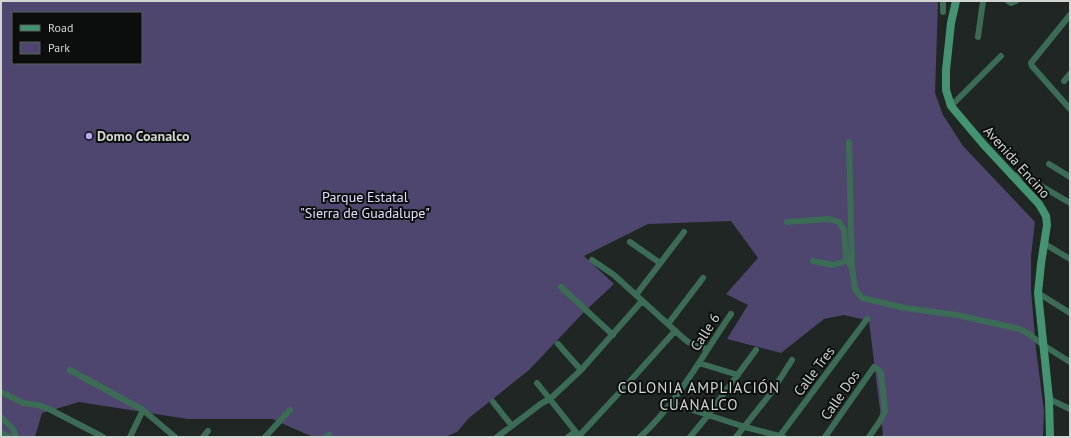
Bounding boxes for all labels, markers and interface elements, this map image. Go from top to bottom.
legend [12,12,142,64]
text: Road [48,20,73,35]
text: Park [48,40,70,55]
street label: Avenida Encino [980,122,1054,202]
place label: Domo Coanalco [97,127,190,145]
marker: Domo Coanalco [84,131,94,141]
park label: Parque Estatal "Sierra de Guadalupe" [300,188,430,222]
street label: Calle 6 [686,310,724,354]
street label: Calle Tres [790,343,839,399]
street label: Calle Dos [816,367,864,423]
district label: COLONIA AMPLIACIÓN CUANALCO [618,378,780,414]

